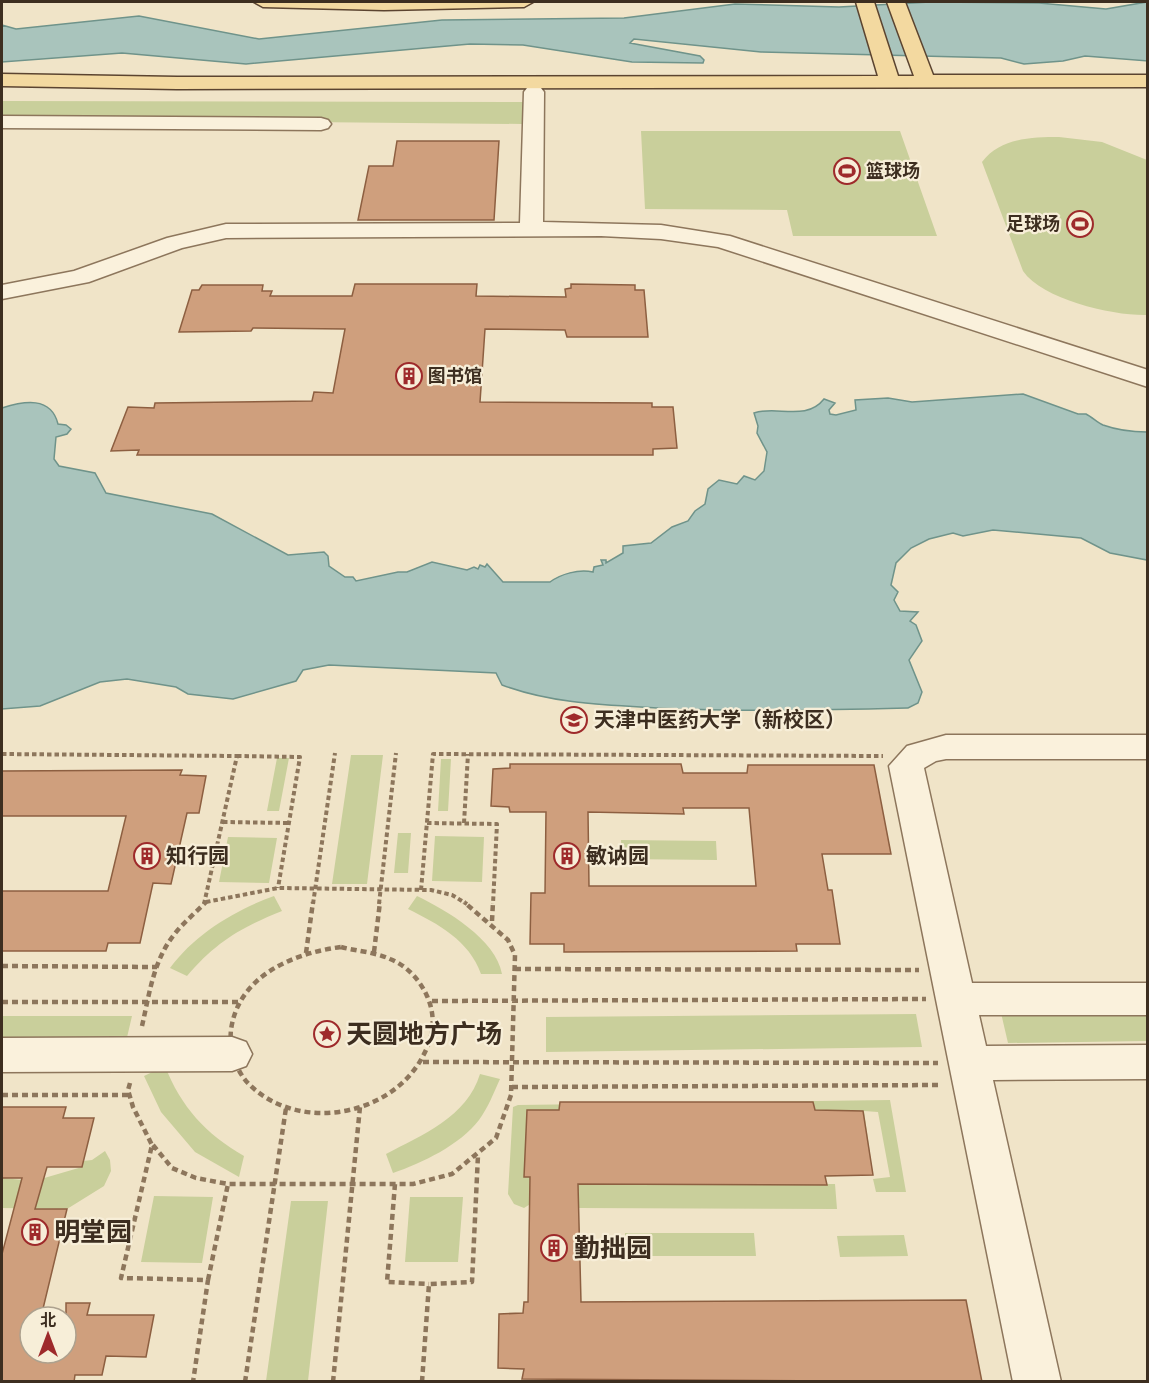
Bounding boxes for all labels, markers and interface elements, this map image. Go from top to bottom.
sports icon: 篮球场 [832,156,862,186]
place label: 篮球场 [866,161,920,181]
sports icon: 足球场 [1065,209,1095,239]
place label: 足球场 [1006,214,1060,234]
building icon: 图书馆 [394,361,424,391]
place label: 图书馆 [428,366,482,386]
school or university icon: 天津中医药大学（新校区） [559,705,589,735]
place label: 天津中医药大学（新校区） [594,708,846,732]
building icon: 知行园 [132,841,162,871]
building icon: 敏讷园 [552,841,582,871]
place label: 知行园 [166,844,229,868]
place label: 敏讷园 [586,844,649,868]
place icon: 天圆地方广场 [312,1019,342,1049]
place label: 天圆地方广场 [346,1020,502,1049]
building icon: 明堂园 [20,1217,50,1247]
place label: 明堂园 [54,1218,132,1247]
building icon: 勤拙园 [539,1233,569,1263]
place label: 勤拙园 [574,1234,652,1263]
north arrow [18,1305,78,1365]
text: 北 [40,1312,56,1329]

